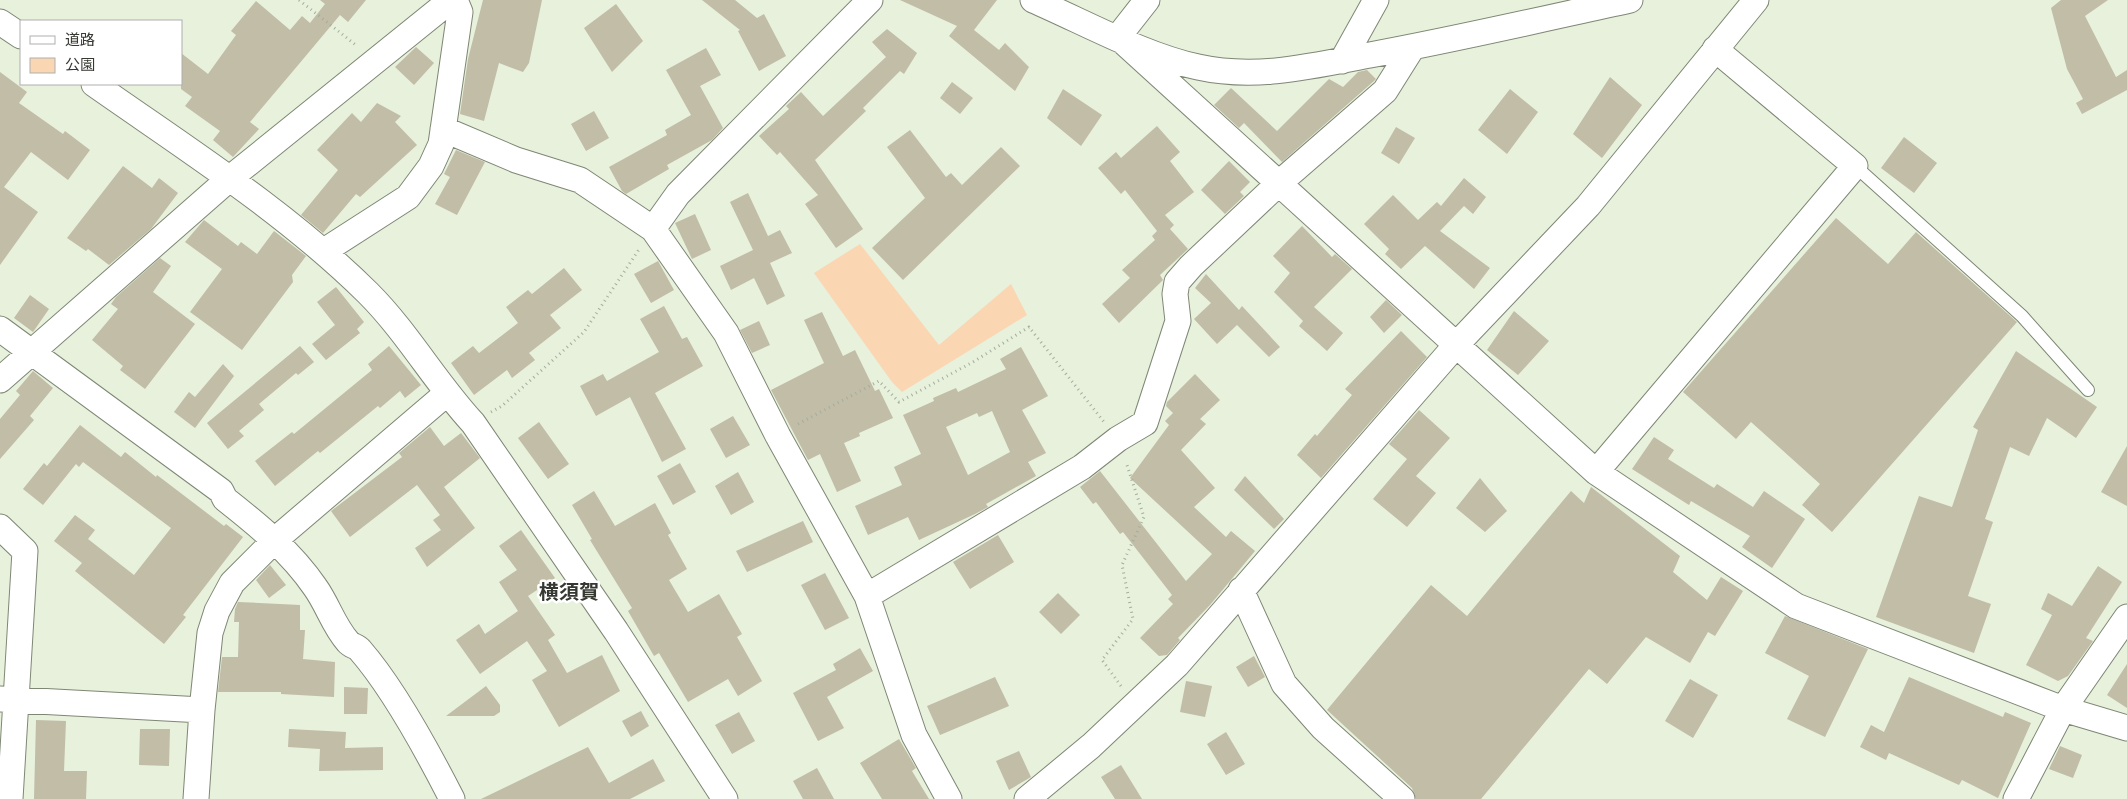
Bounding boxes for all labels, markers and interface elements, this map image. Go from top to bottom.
legend [20,20,182,85]
text: 道路 [65,29,95,52]
text: 公園 [65,54,95,77]
district label: 横須賀 [539,578,599,608]

